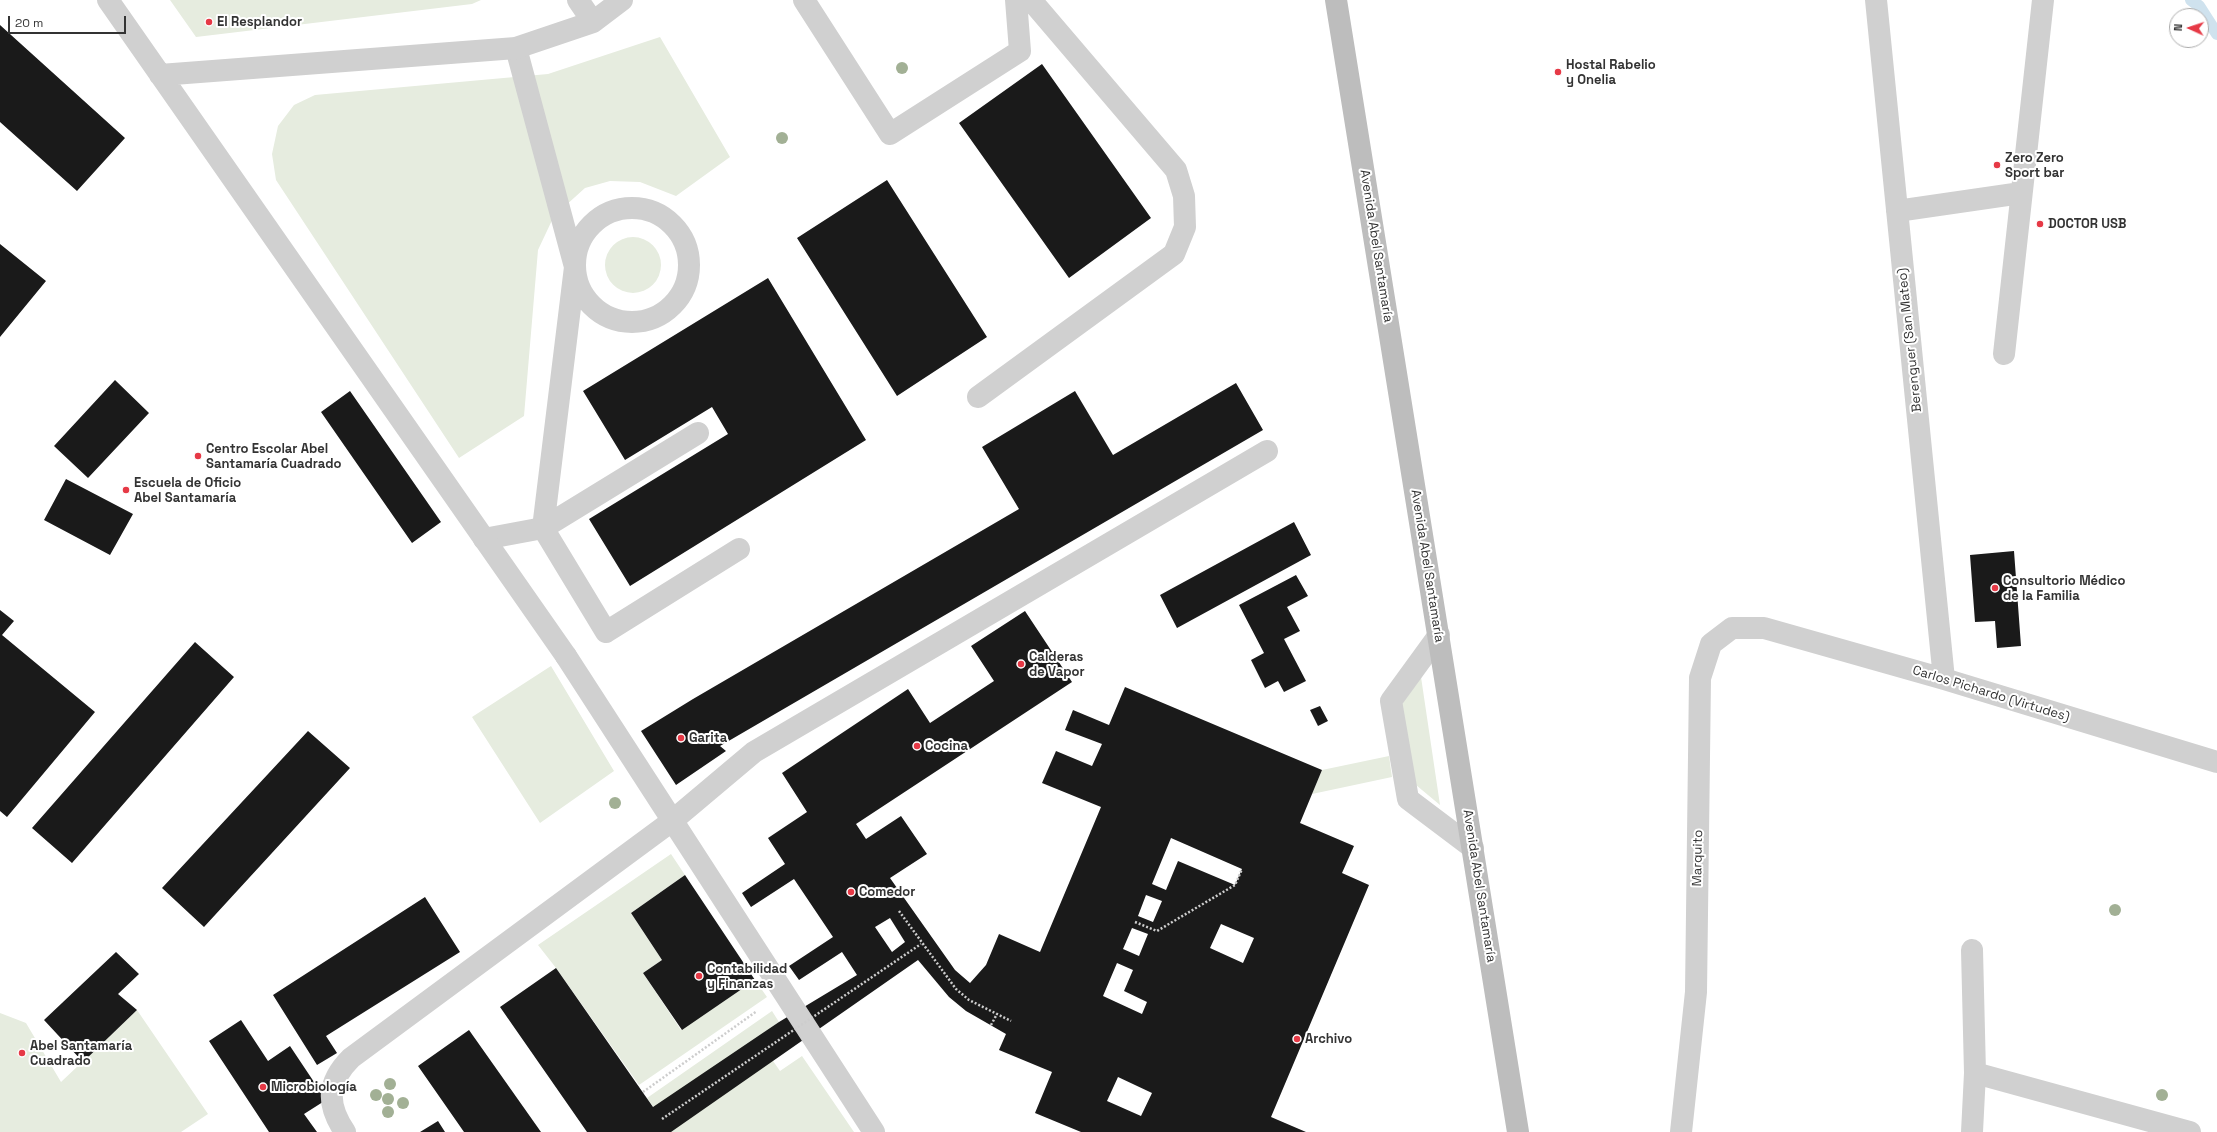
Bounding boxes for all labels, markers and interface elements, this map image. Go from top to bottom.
scale bar [10,8,128,34]
north arrow [2169,8,2209,48]
place label: El Resplandor [217,14,302,30]
text: 20 m [15,15,43,31]
marker: El Resplandor [204,17,214,27]
text: N [2171,23,2185,31]
place label: Hostal Rabelio y Onelia [1566,57,1656,88]
marker: Hostal Rabelio y Onelia [1553,67,1563,77]
place label: Zero Zero Sport bar [2005,150,2064,181]
marker: Zero Zero Sport bar [1992,160,2002,170]
street label: Avenida Abel Santamaría [1356,169,1396,323]
place label: DOCTOR USB [2048,216,2126,232]
marker: DOCTOR USB [2035,219,2045,229]
street label: Berenguer (San Mateo) [1895,267,1925,413]
place label: Centro Escolar Abel Santamaría Cuadrado [206,441,341,472]
marker: Centro Escolar Abel Santamaría Cuadrado [193,451,203,461]
place label: Escuela de Oficio Abel Santamaría [134,475,241,506]
marker: Escuela de Oficio Abel Santamaría [121,485,131,495]
street label: Avenida Abel Santamaría [1407,489,1447,643]
place label: Consultorio Médico de la Familia [2003,573,2125,604]
marker: Consultorio Médico de la Familia [1990,583,2000,593]
place label: Calderas de Vapor [1029,649,1085,680]
marker: Calderas de Vapor [1016,659,1026,669]
street label: Carlos Pichardo (Virtudes) [1911,663,2071,725]
place label: Garita [689,730,727,746]
marker: Garita [676,733,686,743]
place label: Cocina [925,738,968,754]
marker: Cocina [912,741,922,751]
street label: Avenida Abel Santamaría [1459,809,1499,963]
street label: Marquito [1690,830,1706,886]
place label: Comedor [859,884,915,900]
marker: Comedor [846,887,856,897]
place label: Contabilidad y Finanzas [707,961,787,992]
marker: Contabilidad y Finanzas [694,971,704,981]
place label: Archivo [1305,1031,1352,1047]
marker: Archivo [1292,1034,1302,1044]
place label: Abel Santamaría Cuadrado [30,1038,132,1069]
marker: Abel Santamaría Cuadrado [17,1048,27,1058]
place label: Microbiología [271,1079,357,1095]
marker: Microbiología [258,1082,268,1092]

